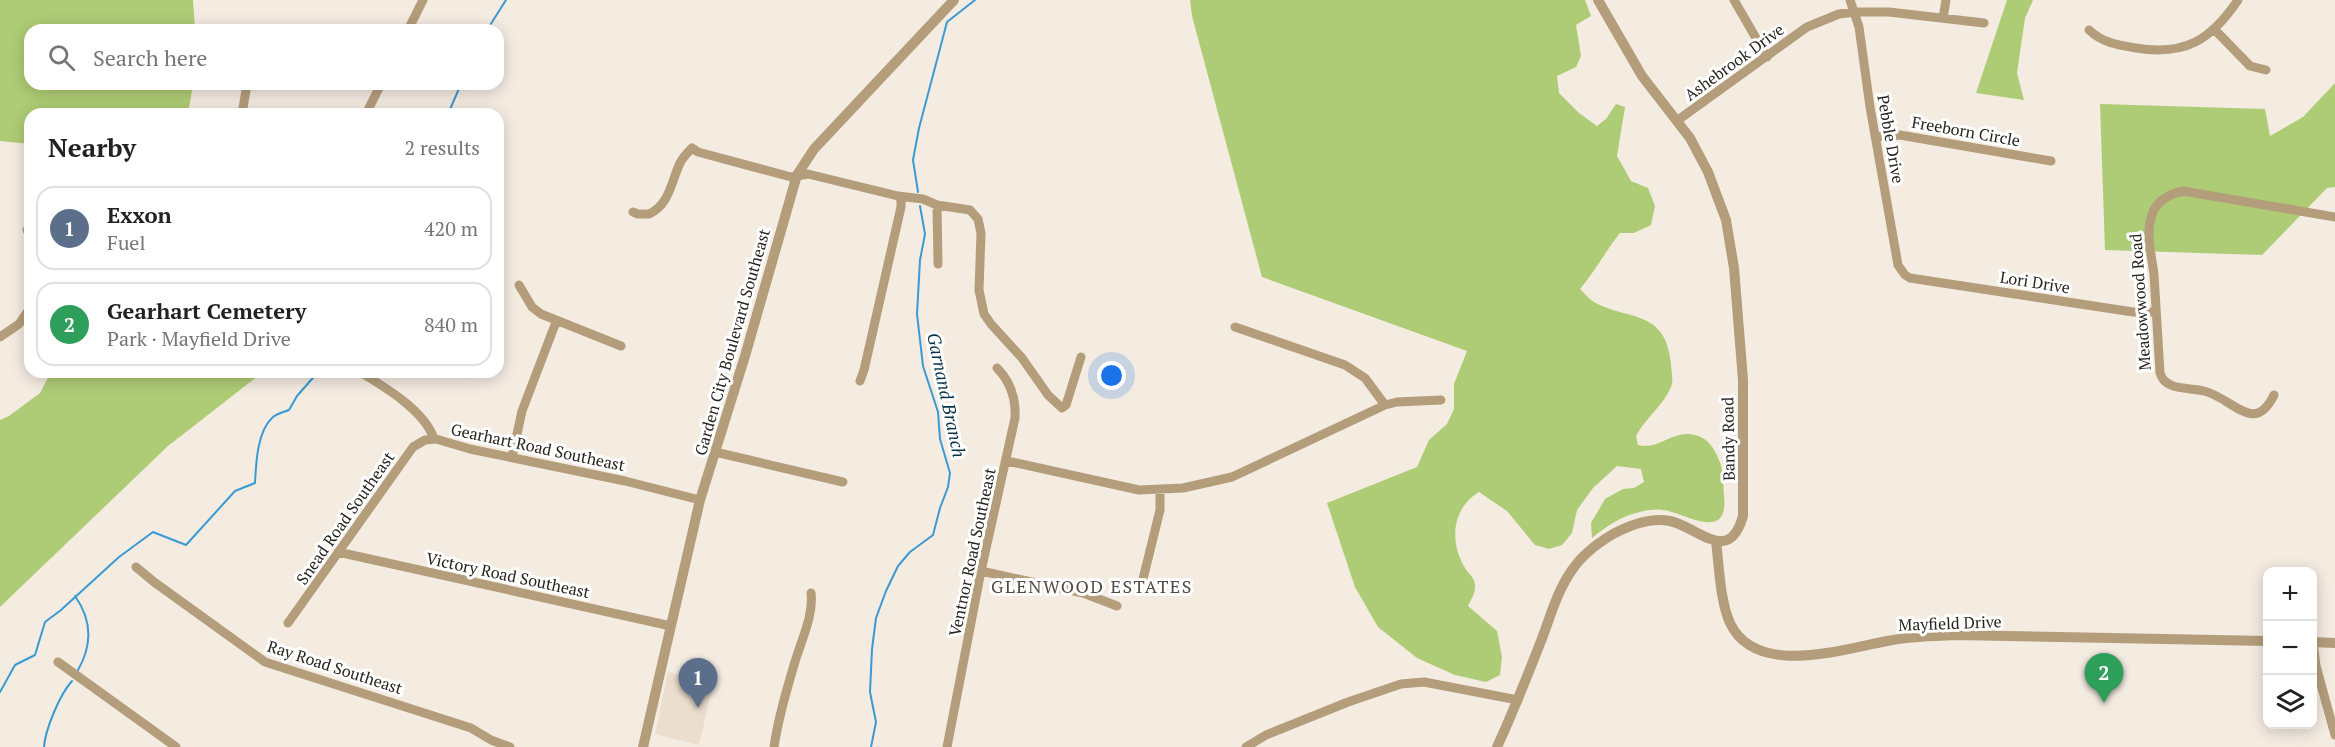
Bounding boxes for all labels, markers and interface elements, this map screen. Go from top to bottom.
street label: Ashebrook Drive [1680,18,1788,106]
search box [24,24,504,90]
icon: search [45,41,78,74]
text: Search here [93,43,207,72]
street label: Pebble Drive [1872,93,1910,185]
street label: Freeborn Circle [1910,111,2022,151]
text: Nearby [48,130,136,164]
text: 2 results [405,134,480,161]
text: Exxon [107,200,172,229]
text: 1 [64,215,75,242]
text: 420 m [424,215,478,242]
street label: Garden City Boulevard Southeast [689,226,775,458]
text: Fuel [107,229,145,256]
street label: Meadowwood Road [2124,233,2156,371]
street label: Lori Drive [1998,266,2072,298]
text: Gearhart Cemetery [107,296,306,325]
text: 2 [64,311,75,338]
text: 840 m [424,311,478,338]
text: Park · Mayfield Drive [107,325,291,352]
water label: Garnand Branch [922,330,972,460]
your location [1097,361,1126,390]
street label: Bandy Road [1716,397,1740,481]
street label: Gearhart Road Southeast [449,418,627,476]
street label: Snead Road Southeast [291,447,399,589]
street label: Ventnor Road Southeast [943,466,1001,638]
street label: Victory Road Southeast [424,547,592,603]
map controls [2263,567,2317,729]
button: + [2263,567,2317,621]
district label: GLENWOOD ESTATES [991,574,1193,598]
street label: Mayfield Drive [1898,610,2002,636]
button: − [2263,621,2317,675]
street label: Ray Road Southeast [265,635,405,699]
pin: 2 [2084,654,2124,703]
pin: 1 [678,658,718,708]
button: layers [2263,675,2317,729]

